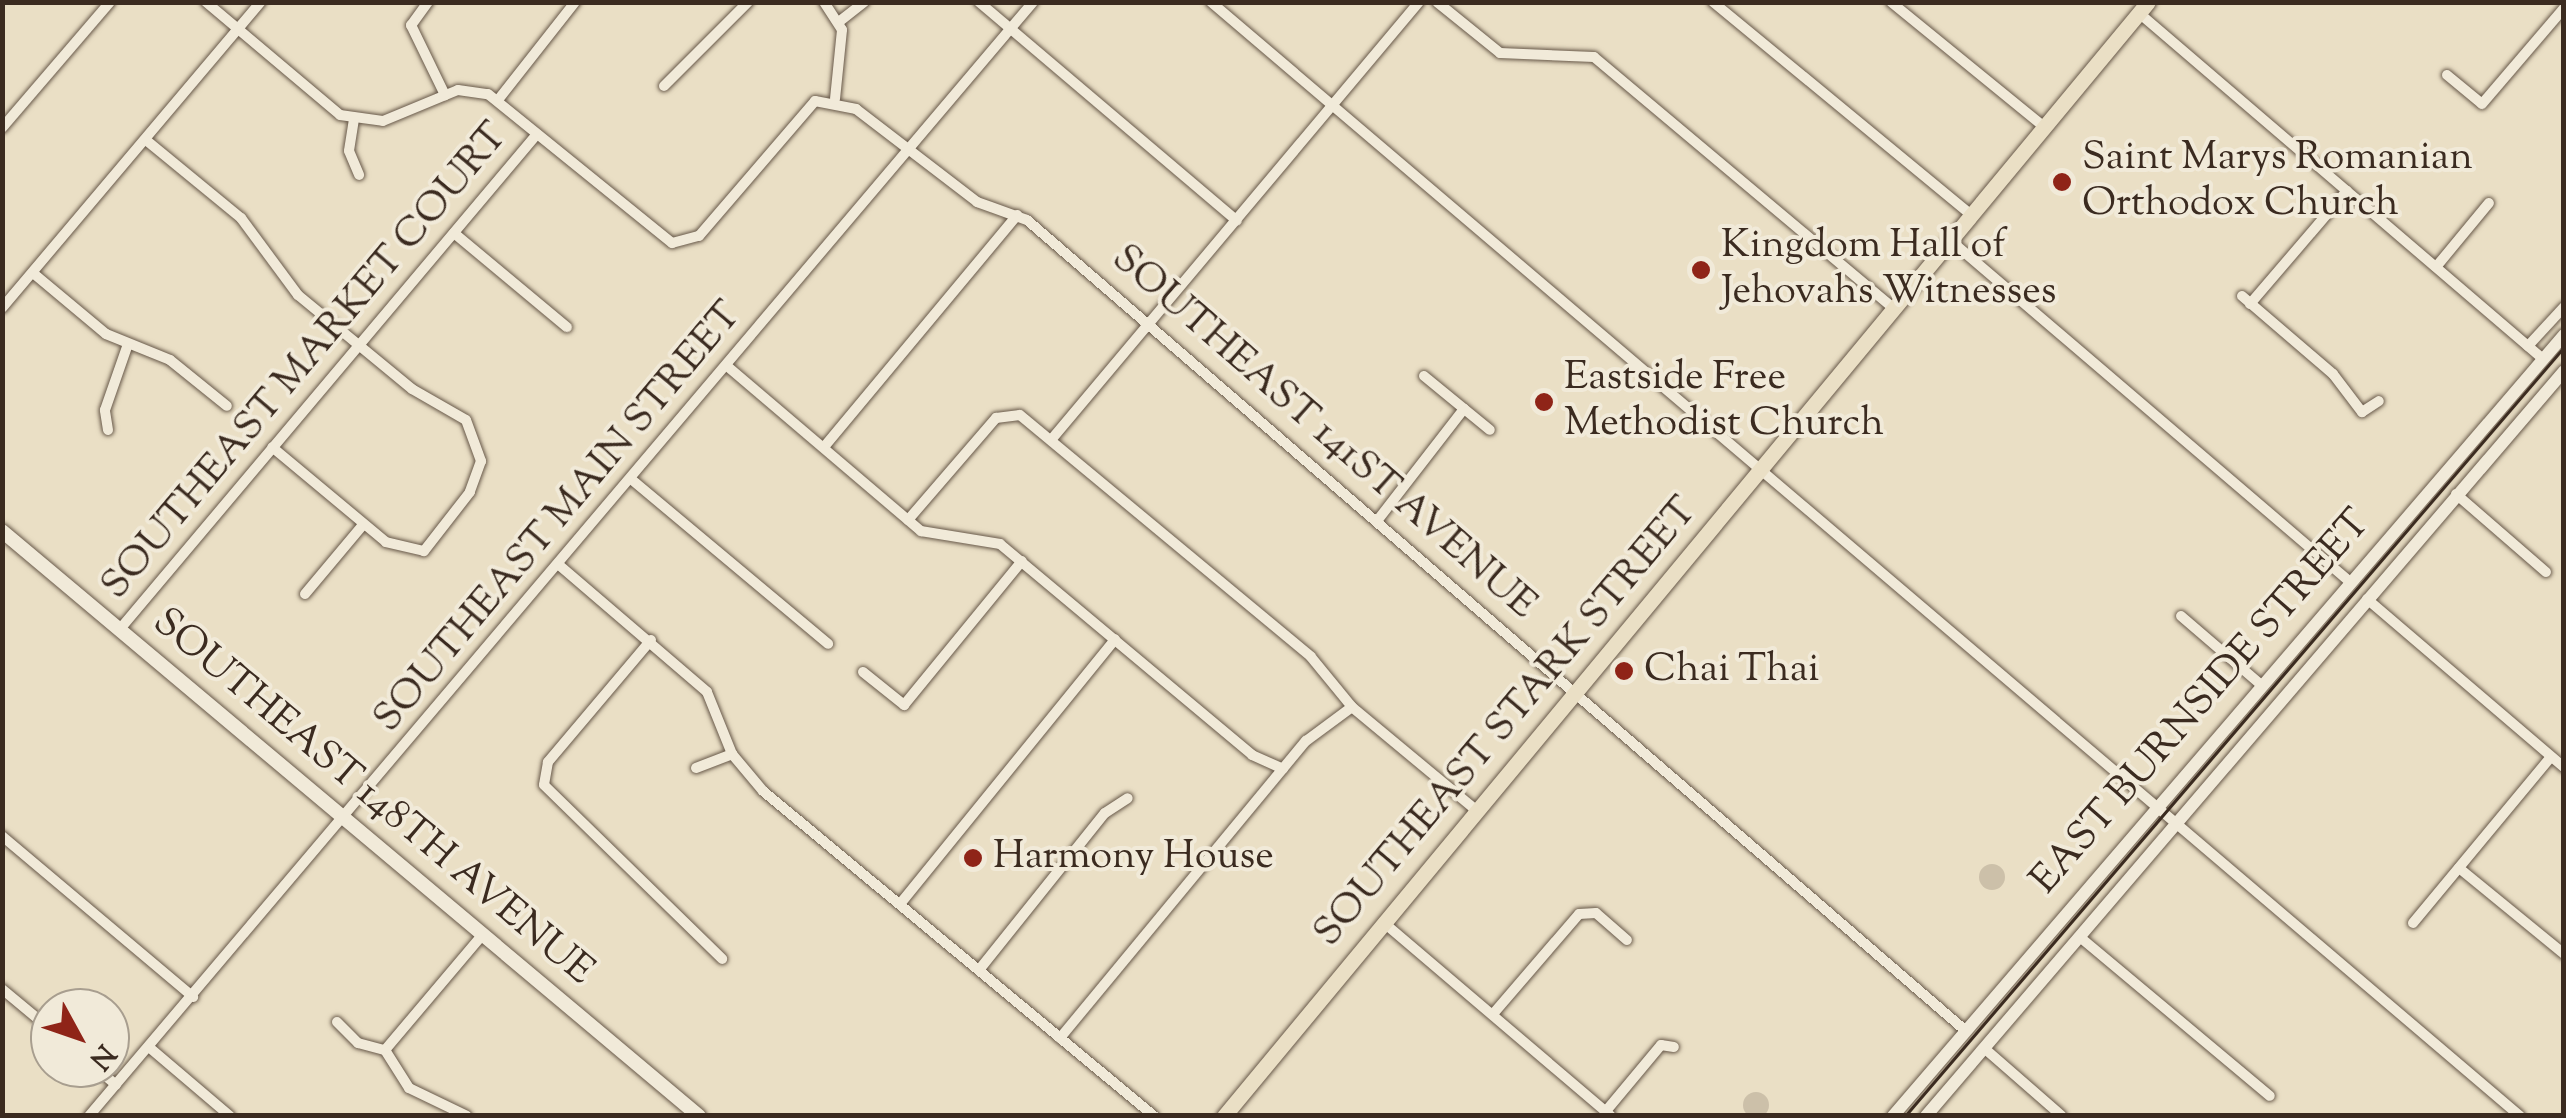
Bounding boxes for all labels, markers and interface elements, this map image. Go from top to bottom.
street label: SOUTHEAST MARKET COURT [93,114,519,610]
place label: Saint Marys Romanian Orthodox Church [2082,135,2473,229]
marker: Saint Marys Romanian Orthodox Church [2051,171,2073,193]
place label: Kingdom Hall of Jehovahs Witnesses [1721,223,2057,317]
street label: SOUTHEAST 141ST AVENUE [1101,236,1545,630]
marker: Kingdom Hall of Jehovahs Witnesses [1690,259,1712,281]
street label: SOUTHEAST MAIN STREET [365,293,753,743]
place label: Eastside Free Methodist Church [1564,355,1884,449]
marker: Eastside Free Methodist Church [1533,391,1555,413]
street label: SOUTHEAST STARK STREET [1305,489,1709,957]
street label: EAST BURNSIDE STREET [2022,501,2382,905]
street label: SOUTHEAST 148TH AVENUE [142,599,602,997]
place label: Chai Thai [1644,647,1819,695]
marker: Chai Thai [1613,660,1635,682]
place label: Harmony House [993,834,1274,882]
marker: Harmony House [962,847,984,869]
north arrow [30,988,130,1088]
text: N [79,1035,124,1077]

